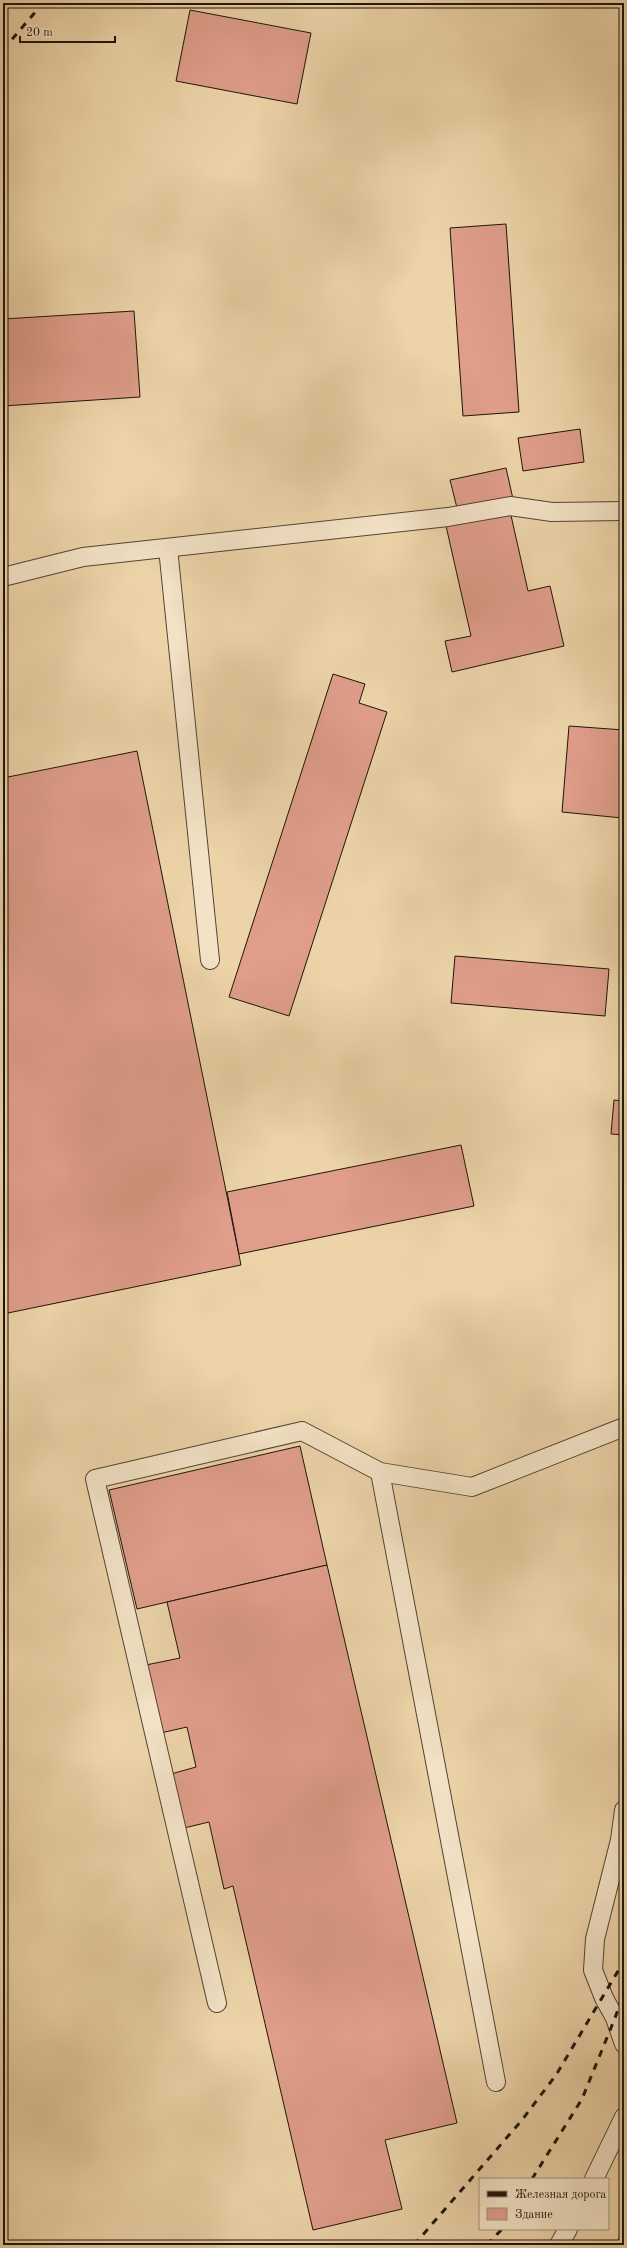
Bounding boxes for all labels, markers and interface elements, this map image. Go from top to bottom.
scale bar [20,18,115,44]
text: 20 m [26,27,53,39]
legend [479,2178,609,2230]
text: Железная дорога [515,2189,606,2201]
text: Здание [515,2209,553,2221]

